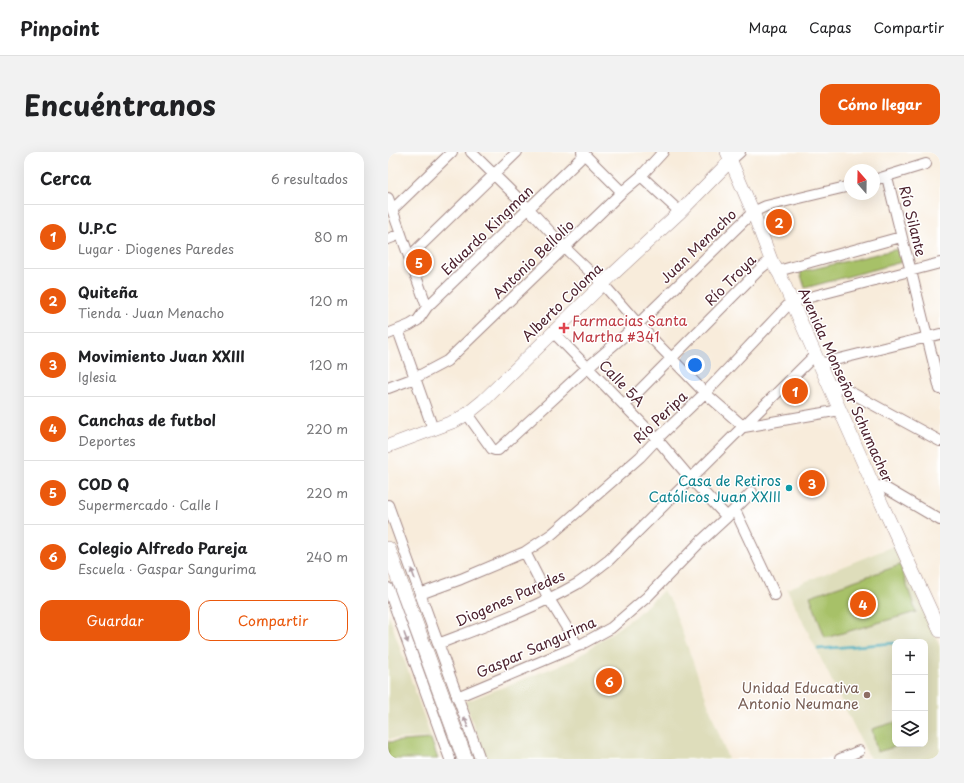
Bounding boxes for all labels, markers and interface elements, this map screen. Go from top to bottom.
text: Pinpoint [20,14,100,42]
text: Mapa [749,17,787,38]
text: Capas [809,17,851,38]
text: Compartir [873,17,944,38]
text: Encuéntranos [24,83,216,126]
button: Cómo llegar [820,84,940,125]
north arrow [844,164,880,200]
text: Cerca [40,165,91,191]
text: 6 resultados [271,169,348,188]
street label: Eduardo Kingman [436,180,538,280]
street label: Río Silante [894,183,932,259]
street label: Juan Menacho [655,204,741,288]
pin: 2 [766,207,792,237]
street label: Antonio Bellolio [488,214,579,303]
text: U.P.C [78,216,117,239]
text: 1 [50,227,56,246]
text: 80 m [314,227,348,246]
text: Lugar · Diogenes Paredes [78,239,234,258]
pin: 5 [406,247,432,277]
street label: Río Troya [700,249,761,310]
street label: Alberto Coloma [517,258,607,346]
text: Quiteña [78,280,138,303]
street label: Avenida Monseñor Schumacher [793,284,899,486]
text: 2 [48,291,58,310]
text: 120 m [309,291,348,310]
text: Tienda · Juan Menacho [78,303,224,322]
place label: Farmacias Santa Martha #341 [572,310,688,347]
marker: Farmacias Santa Martha #341 [559,323,569,333]
text: Movimiento Juan XXIII [78,344,245,367]
text: 3 [49,355,57,374]
text: 120 m [309,355,348,374]
street label: Calle 5A [594,355,650,411]
your location [685,355,705,375]
text: Iglesia [78,367,116,386]
pin: 1 [782,376,808,406]
street label: Río Peripa [628,386,692,448]
text: Canchas de futbol [78,408,216,431]
text: 4 [49,419,57,438]
text: 220 m [306,419,348,438]
text: Deportes [78,431,136,450]
pin: 3 [799,468,825,498]
place label: Casa de Retiros Católicos Juan XXIII [648,470,781,507]
text: COD Q [78,472,129,495]
text: 5 [49,483,57,502]
text: 220 m [306,483,348,502]
marker: Casa de Retiros Católicos Juan XXIII [784,483,794,493]
text: Supermercado · Calle I [78,495,219,514]
text: Colegio Alfredo Pareja [78,536,248,559]
text: 6 [48,547,58,566]
text: 240 m [306,547,348,566]
text: Escuela · Gaspar Sangurima [78,559,256,578]
street label: Diogenes Paredes [452,564,568,632]
one-way arrow [409,567,415,579]
pin: 4 [850,589,876,619]
button: Guardar [40,600,190,641]
button: Compartir [198,600,348,641]
street label: Gaspar Sangurima [473,611,599,683]
one-way arrow [404,632,410,644]
map controls [892,639,928,747]
button: + [892,639,928,675]
pin: 6 [596,666,622,696]
button: − [892,675,928,711]
place label: Unidad Educativa Antonio Neumane [738,677,859,714]
marker: Unidad Educativa Antonio Neumane [862,690,872,700]
button: layers [892,711,928,747]
one-way arrow [463,716,469,728]

